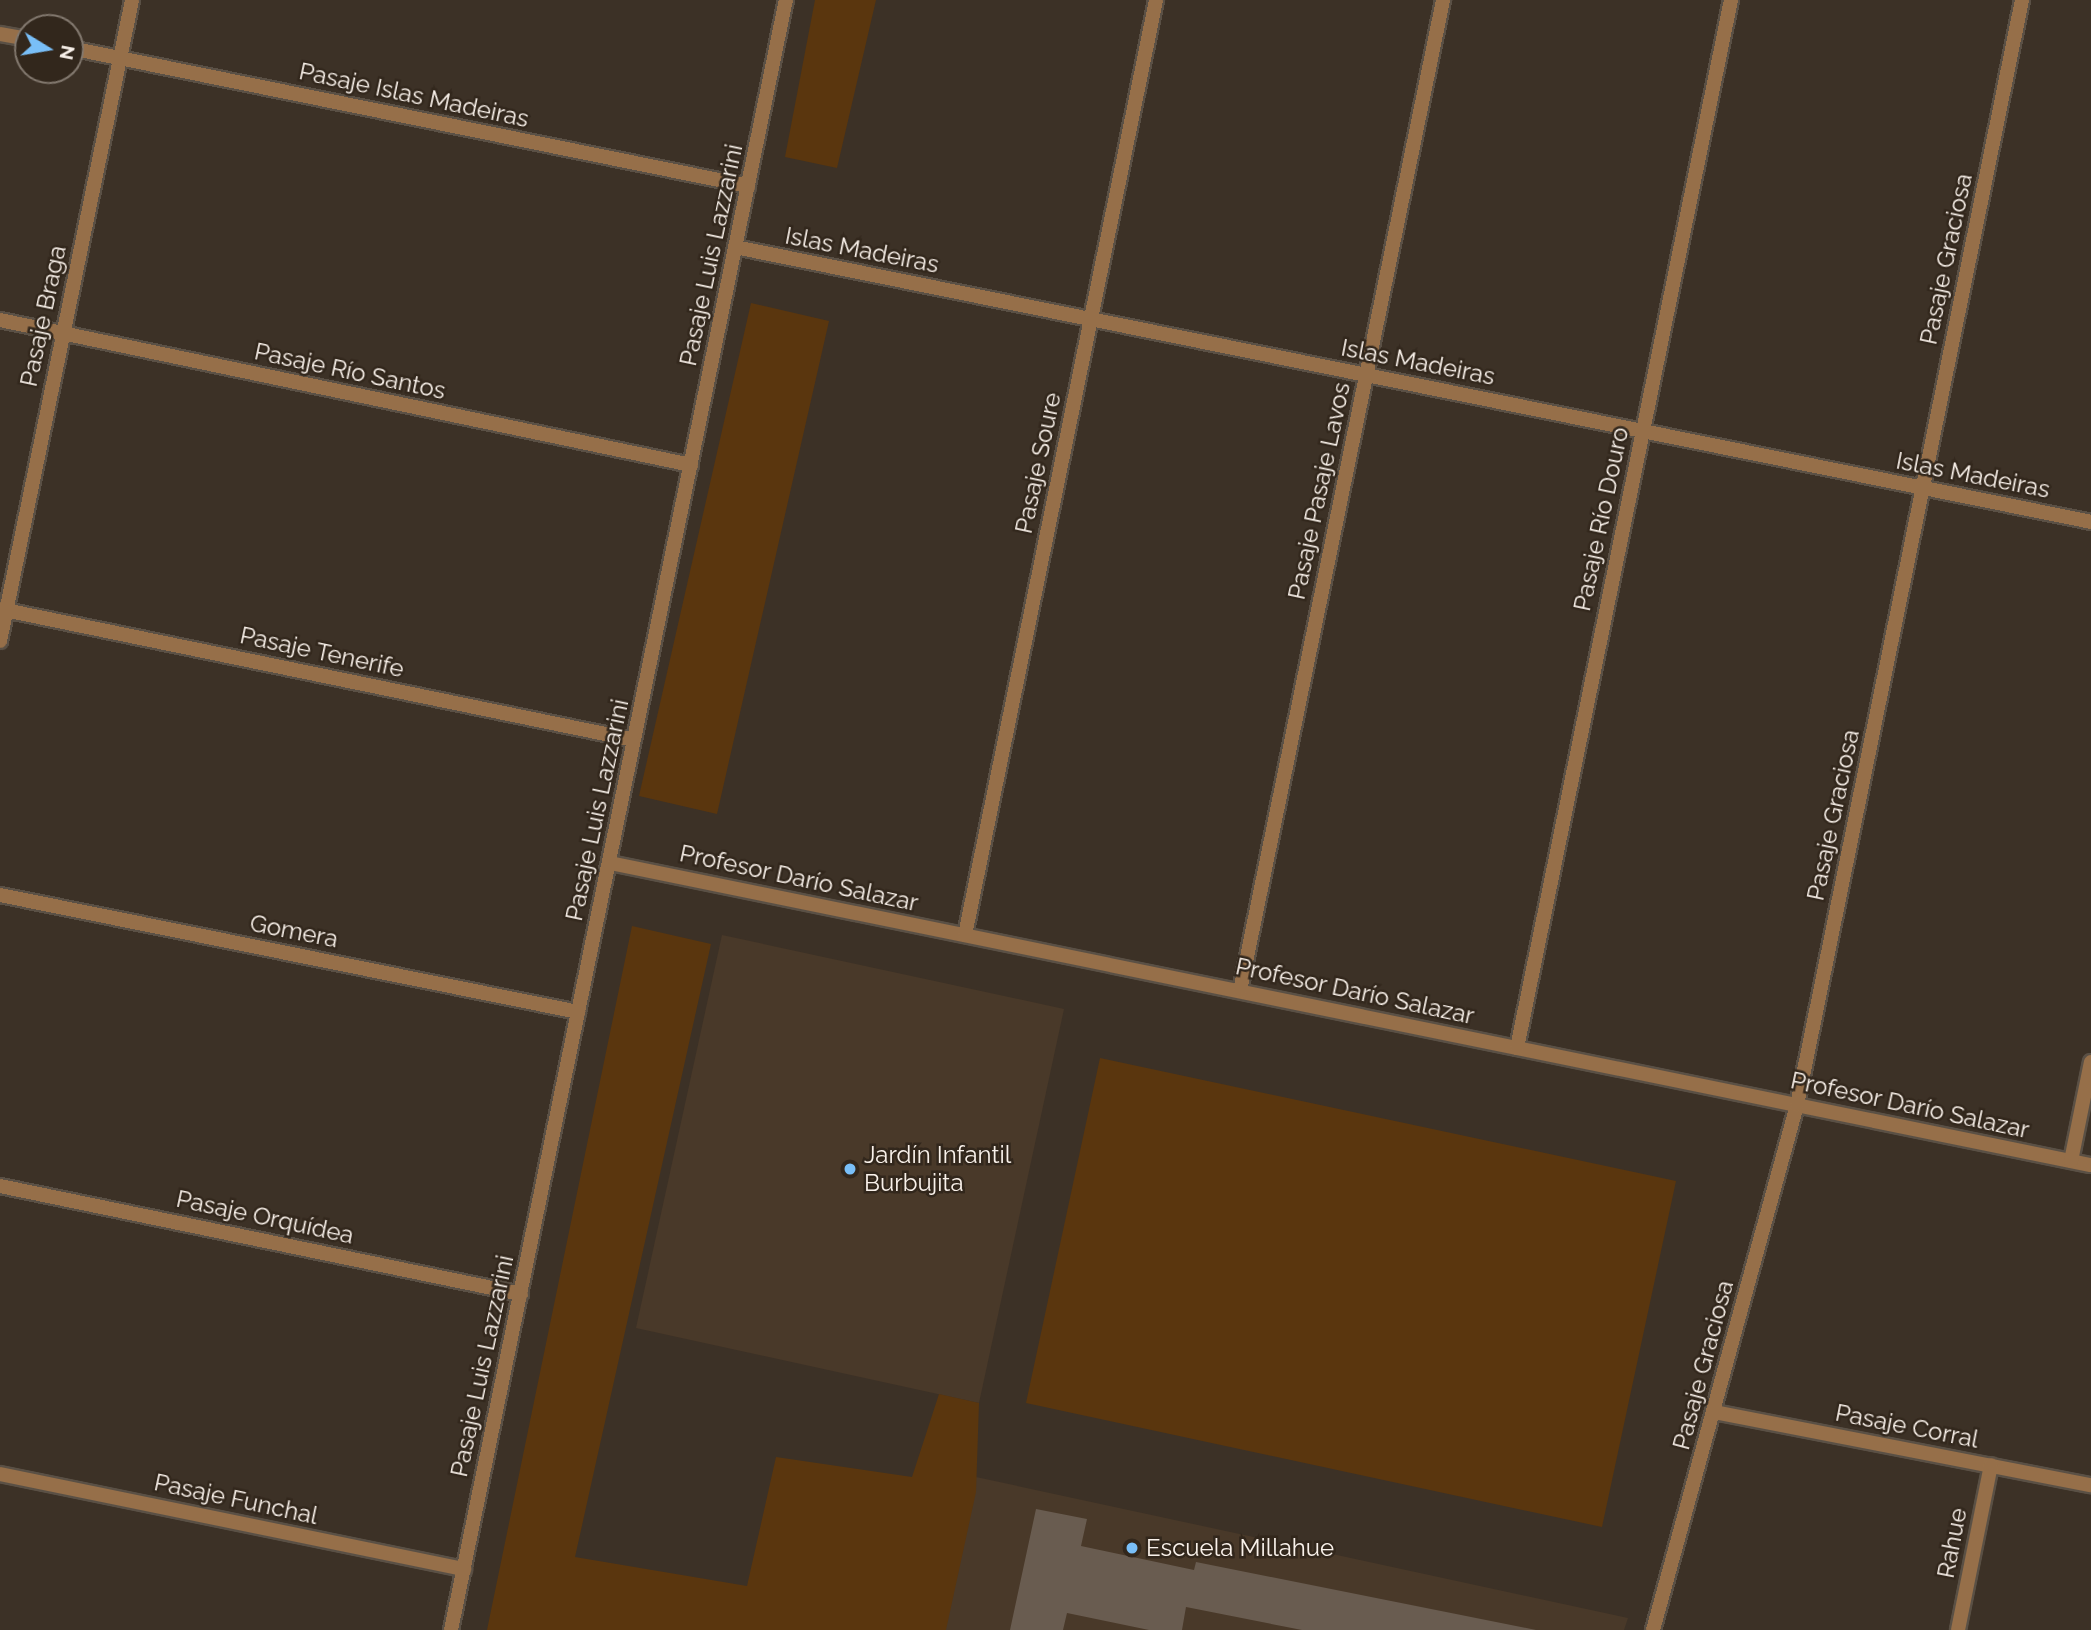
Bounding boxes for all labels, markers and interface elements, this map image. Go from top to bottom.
north arrow [14,14,84,84]
text: N [55,43,80,62]
street label: Pasaje Islas Madeiras [296,57,532,133]
street label: Pasaje Luis Lazzarini [673,142,749,368]
street label: Pasaje Graciosa [1914,171,1978,347]
street label: Islas Madeiras [783,221,941,279]
street label: Pasaje Braga [14,243,72,389]
street label: Islas Madeiras [1339,333,1497,391]
street label: Pasaje Río Santos [252,337,448,405]
street label: Pasaje Pasaje Lavos [1282,380,1356,602]
street label: Pasaje Soure [1009,390,1067,536]
street label: Pasaje Río Douro [1567,424,1635,614]
street label: Islas Madeiras [1894,446,2052,504]
street label: Pasaje Tenerife [237,620,407,684]
street label: Pasaje Luis Lazzarini [559,697,635,923]
street label: Pasaje Graciosa [1801,727,1865,903]
street label: Profesor Darío Salazar [677,839,921,917]
street label: Gomera [248,908,340,954]
street label: Profesor Darío Salazar [1233,952,1477,1030]
street label: Profesor Darío Salazar [1788,1066,2032,1144]
place label: Jardín Infantil Burbujita [864,1141,1011,1197]
marker: Jardín Infantil Burbujita [842,1161,858,1177]
street label: Pasaje Orquídea [174,1184,356,1250]
street label: Pasaje Luis Lazzarini [444,1253,520,1479]
street label: Pasaje Graciosa [1667,1277,1739,1453]
street label: Pasaje Corral [1833,1398,1981,1454]
street label: Pasaje Funchal [152,1468,320,1530]
street label: Rahue [1931,1505,1973,1581]
place label: Escuela Millahue [1146,1534,1334,1562]
marker: Escuela Millahue [1124,1540,1140,1556]

